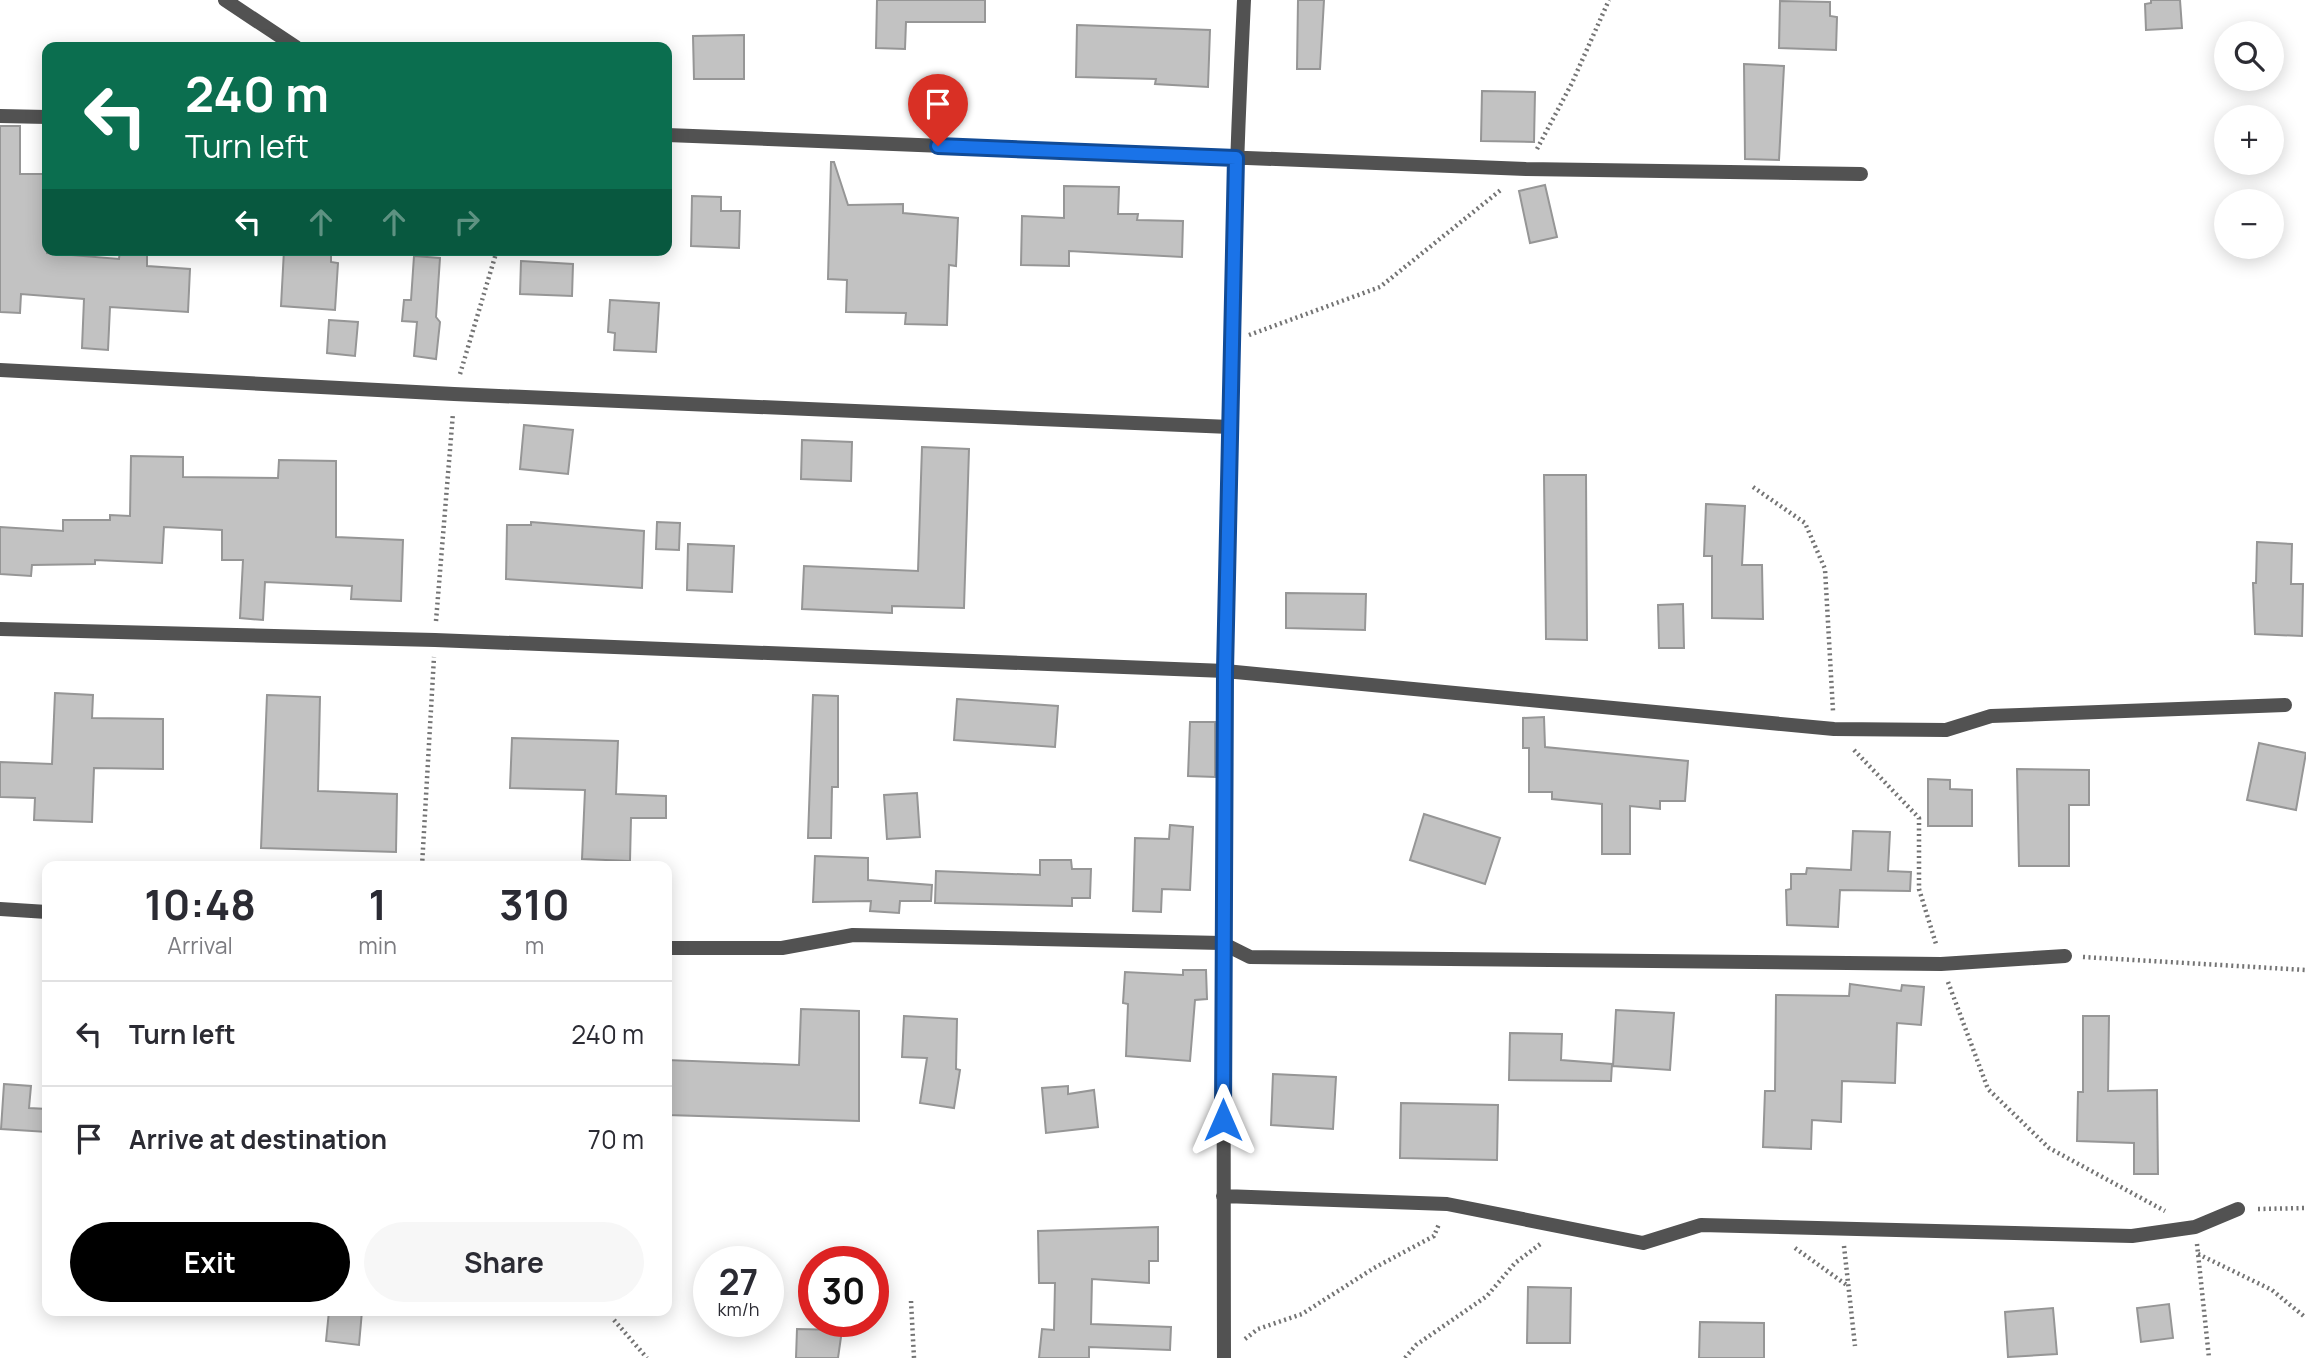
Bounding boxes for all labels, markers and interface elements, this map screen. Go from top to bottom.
map controls [2214,21,2284,259]
button: search [2214,21,2284,91]
text: 240 m [185,60,329,127]
icon: left [70,70,161,161]
pin [908,74,968,146]
icon: arrive [919,85,957,123]
button: + [2214,105,2284,175]
text: Turn left [185,124,309,168]
button: − [2214,189,2284,259]
icon: left [229,203,267,241]
icon: ahead [302,203,340,241]
icon: ahead [375,203,413,241]
icon: right [448,203,486,241]
text: 10:48 [144,875,256,933]
text: 1 [368,875,387,933]
text: 310 [499,875,570,933]
text: Arrival [167,929,233,961]
text: min [358,929,397,961]
text: m [525,929,544,961]
icon: left [70,1015,108,1053]
text: Turn left [129,1016,236,1052]
text: 240 m [571,1016,644,1052]
position arrow [1186,1083,1260,1157]
icon: arrive [70,1120,108,1158]
text: Arrive at destination [129,1121,387,1157]
text: 70 m [588,1121,644,1157]
button: Exit [70,1222,350,1302]
button: Share [364,1222,644,1302]
speed limit sign: 30 [798,1246,889,1337]
text: 27 [719,1258,758,1306]
text: km/h [718,1297,759,1321]

